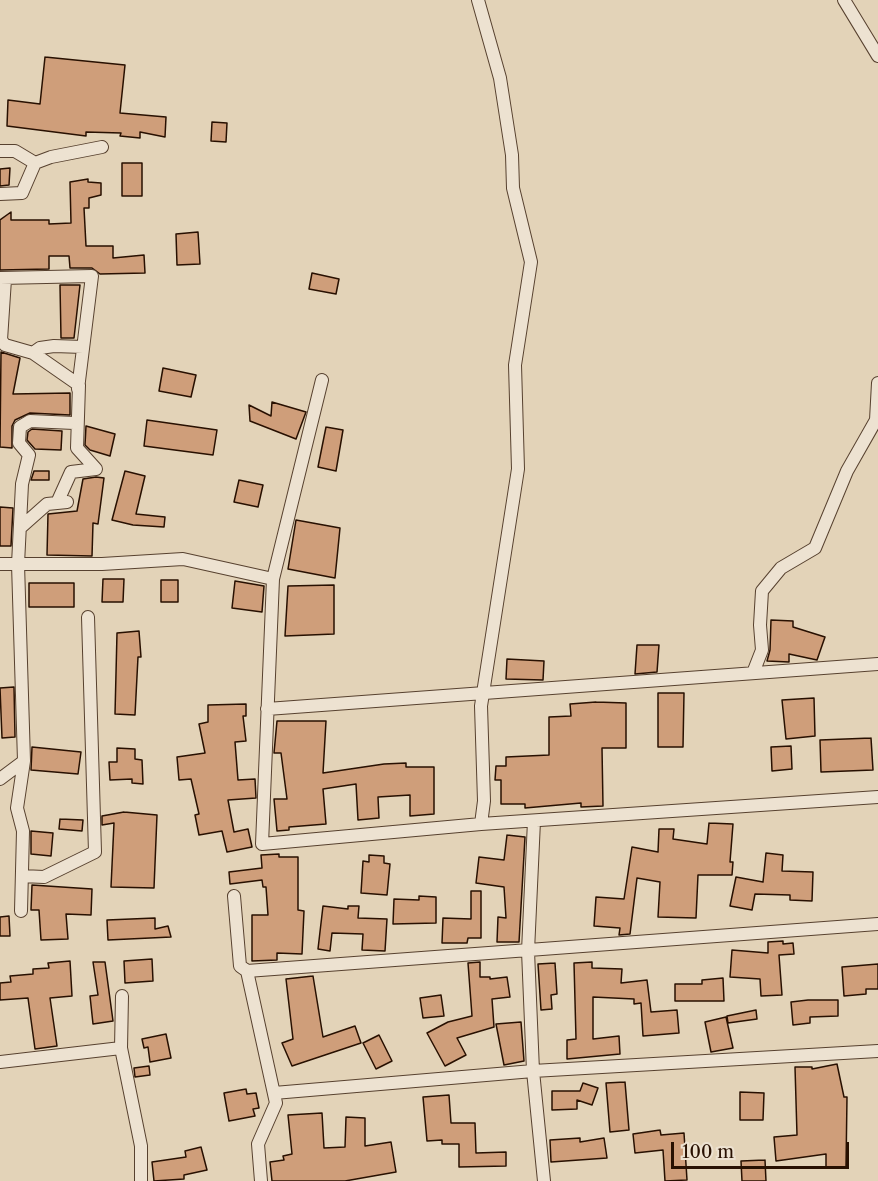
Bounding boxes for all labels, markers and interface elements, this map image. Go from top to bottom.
scale bar [674,1130,852,1168]
text: 100 m [682,1141,734,1163]

